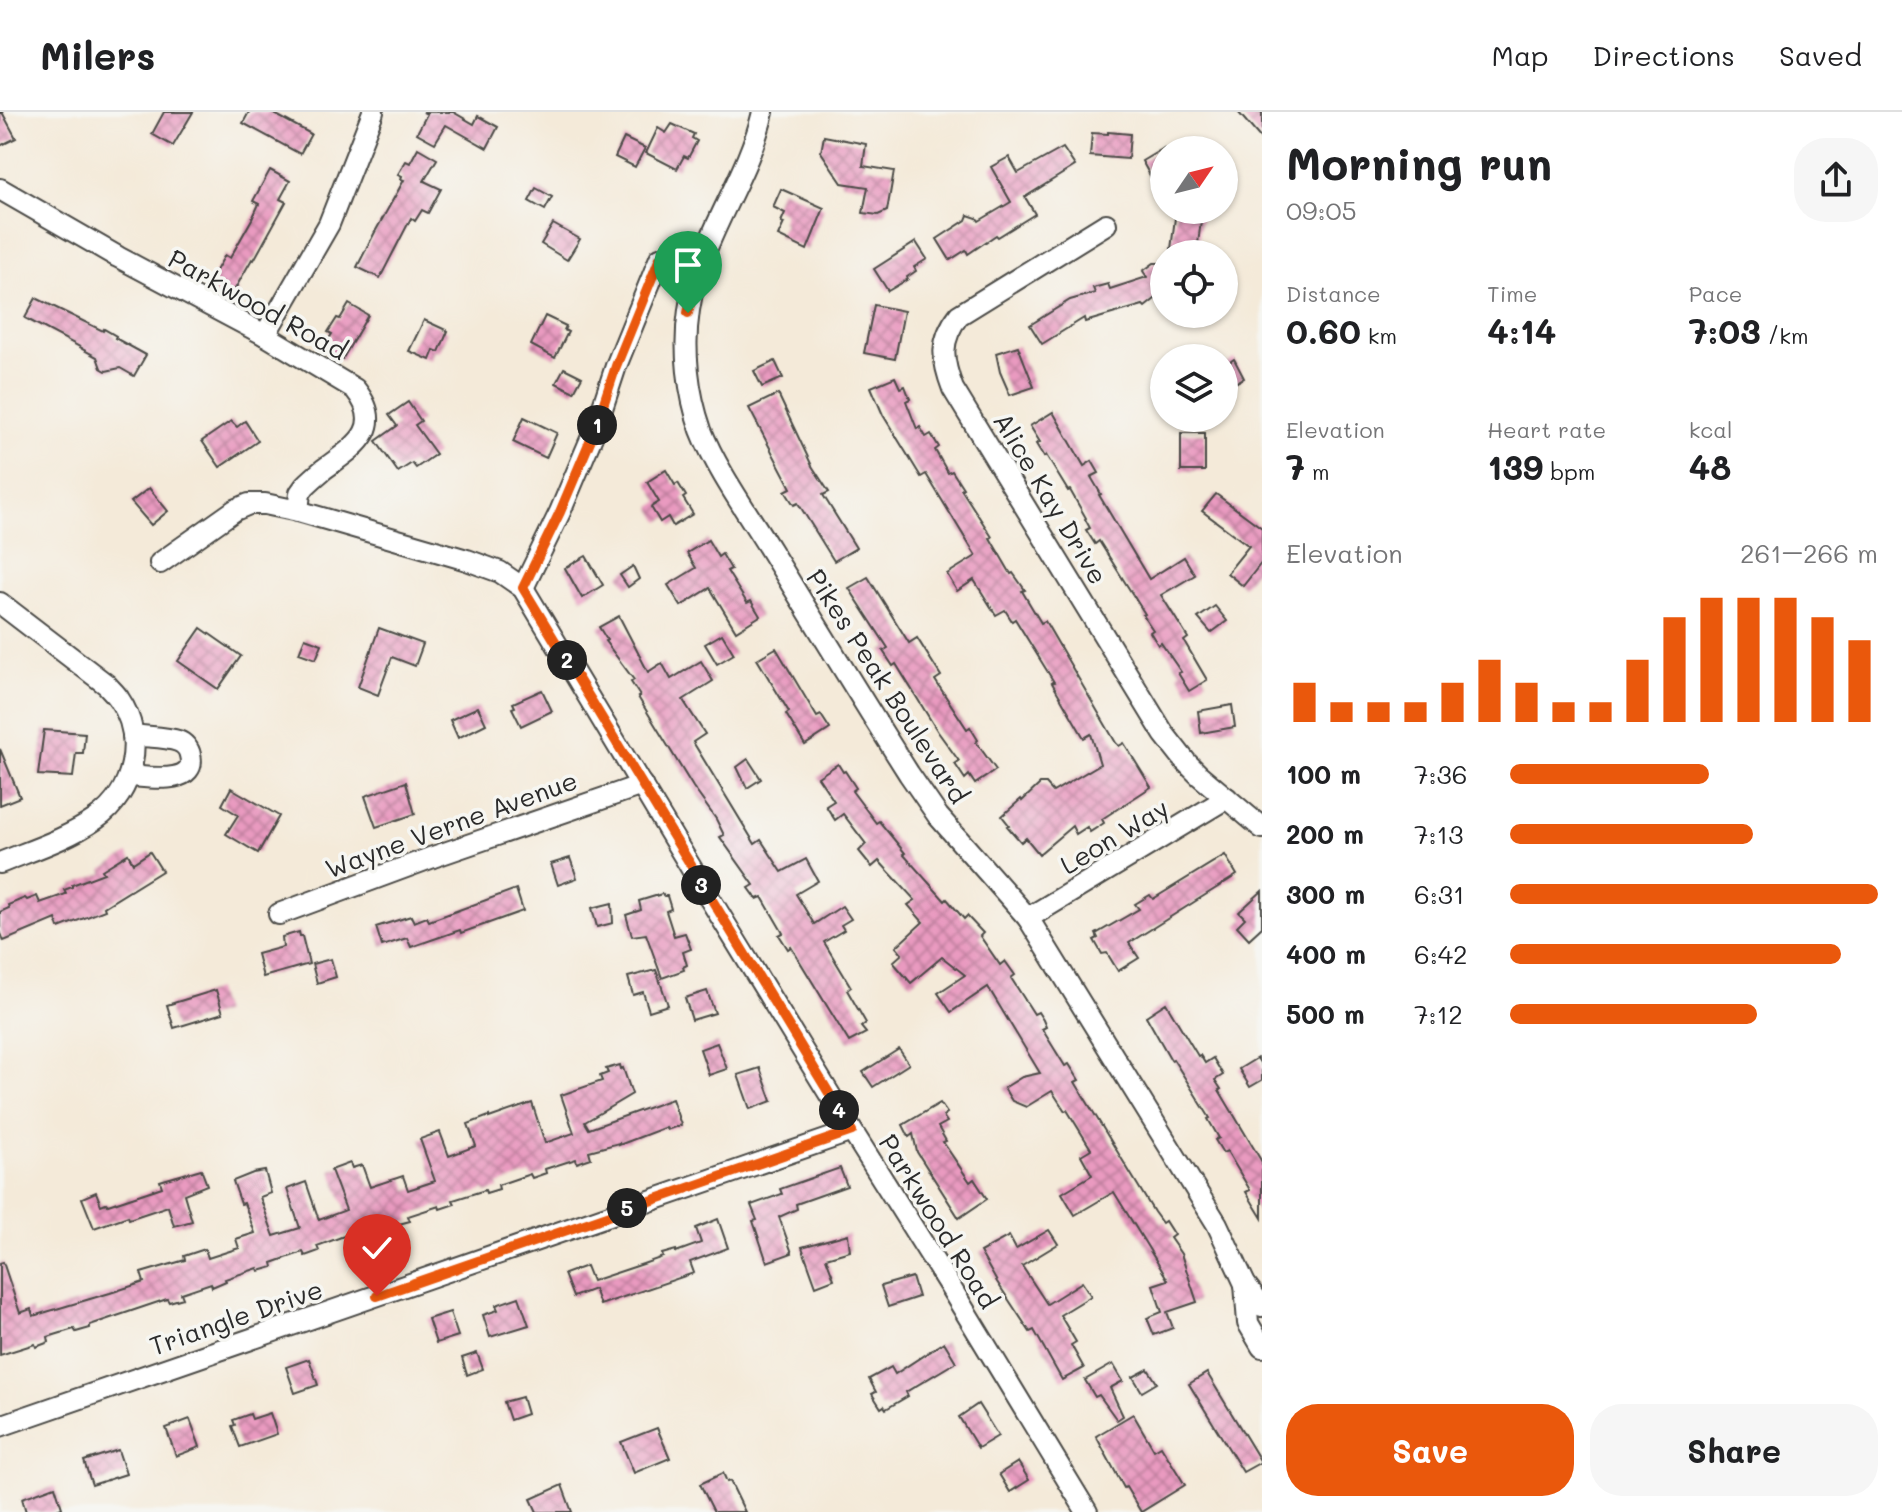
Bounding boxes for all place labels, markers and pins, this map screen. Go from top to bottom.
pin [654,231,722,313]
pin: 1 [577,405,617,445]
pin: 2 [547,640,587,680]
pin: 3 [681,865,721,905]
pin: 4 [819,1090,859,1130]
pin: 5 [607,1188,647,1228]
pin [343,1214,411,1296]

